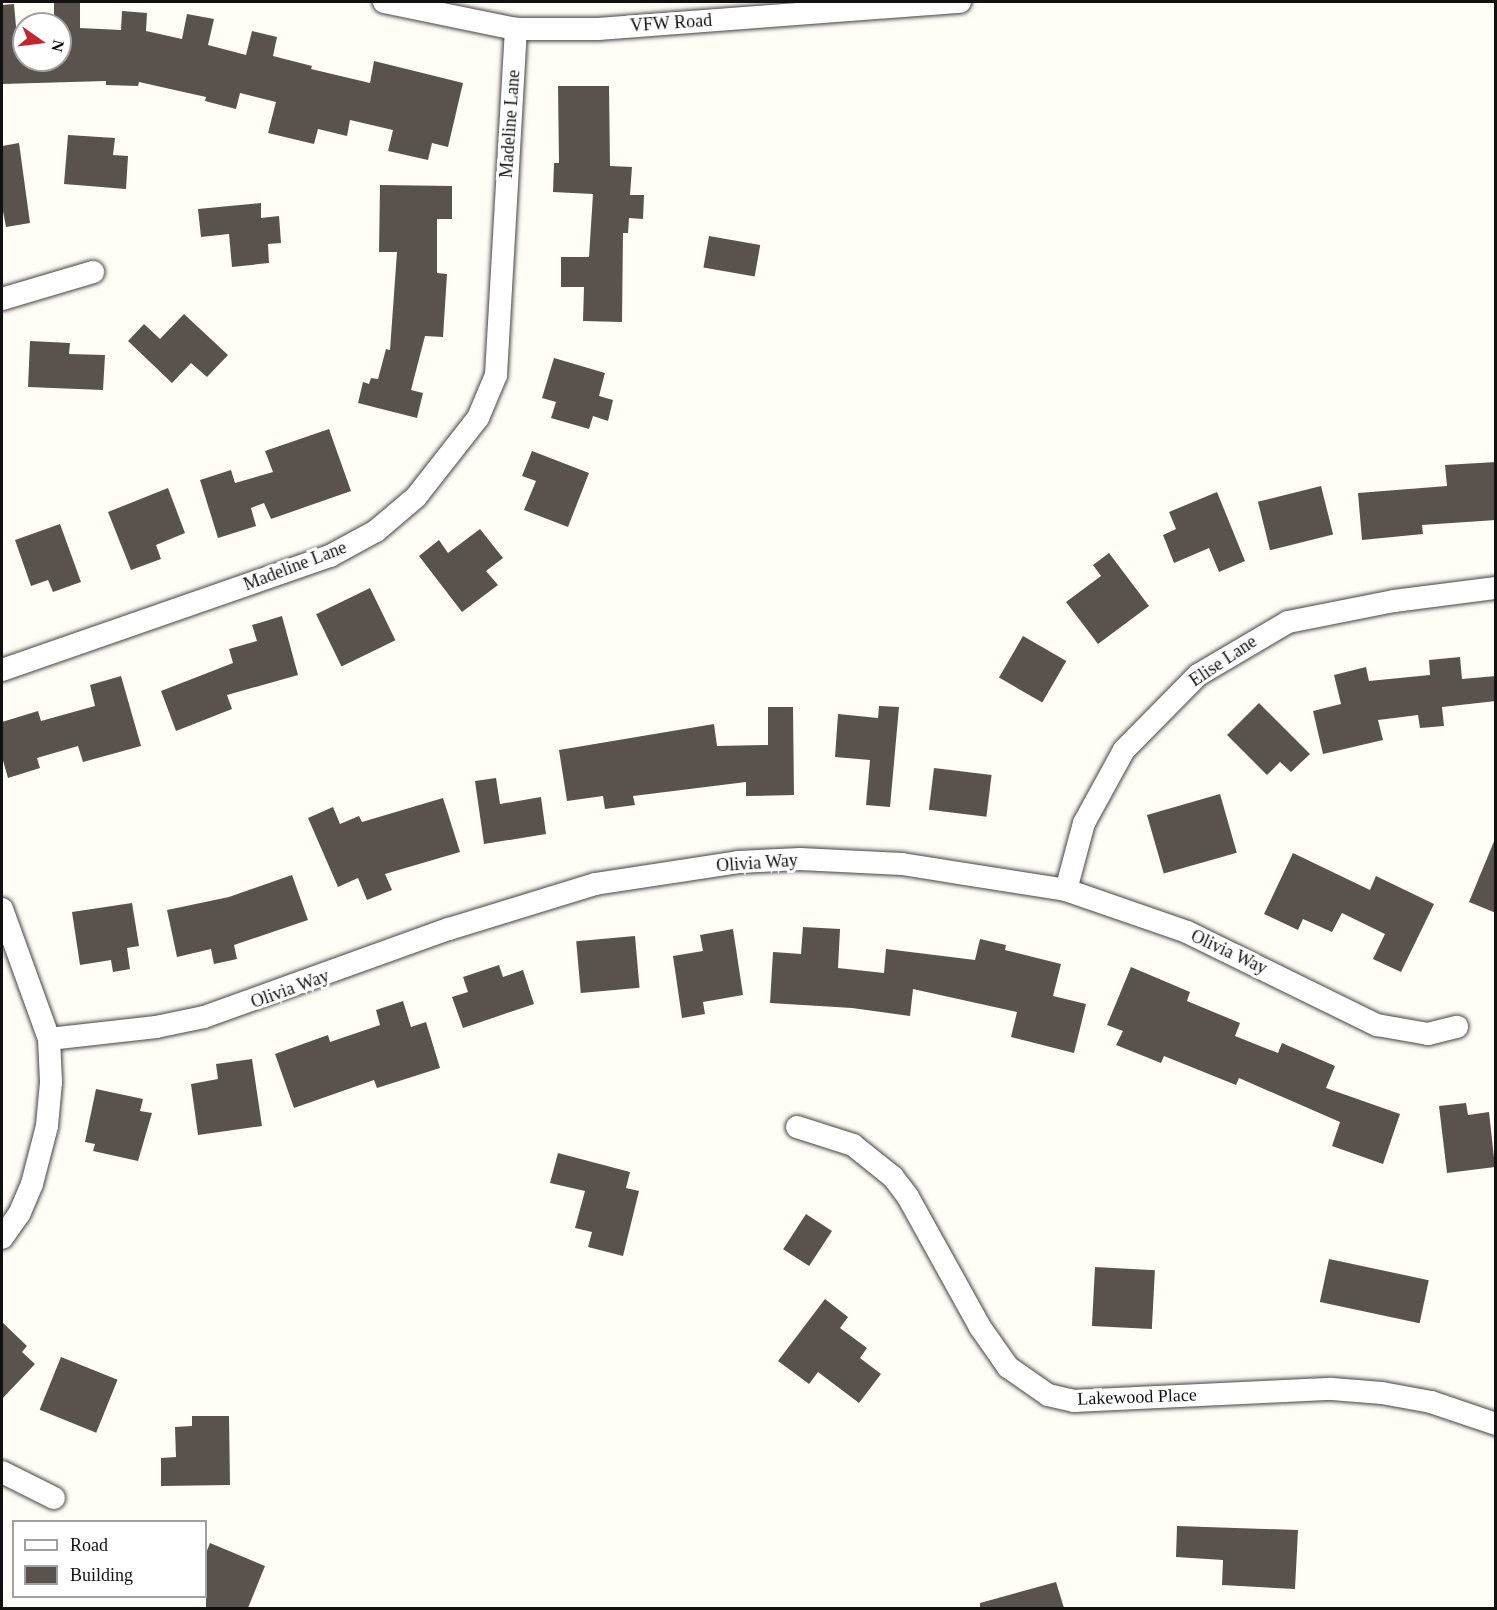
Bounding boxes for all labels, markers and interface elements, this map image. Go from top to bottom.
street label: VFW Road [629,9,713,37]
north arrow [12,12,72,72]
text: N [48,38,68,54]
street label: Madeline Lane [495,69,525,179]
street label: Madeline Lane [241,536,349,596]
street label: Elise Lane [1185,631,1261,691]
street label: Olivia Way [715,849,799,877]
street label: Olivia Way [1187,925,1271,979]
street label: Olivia Way [248,965,332,1013]
street label: Lakewood Place [1077,1384,1197,1410]
legend [12,1520,207,1598]
text: Road [70,1535,108,1555]
text: Building [70,1565,133,1585]

